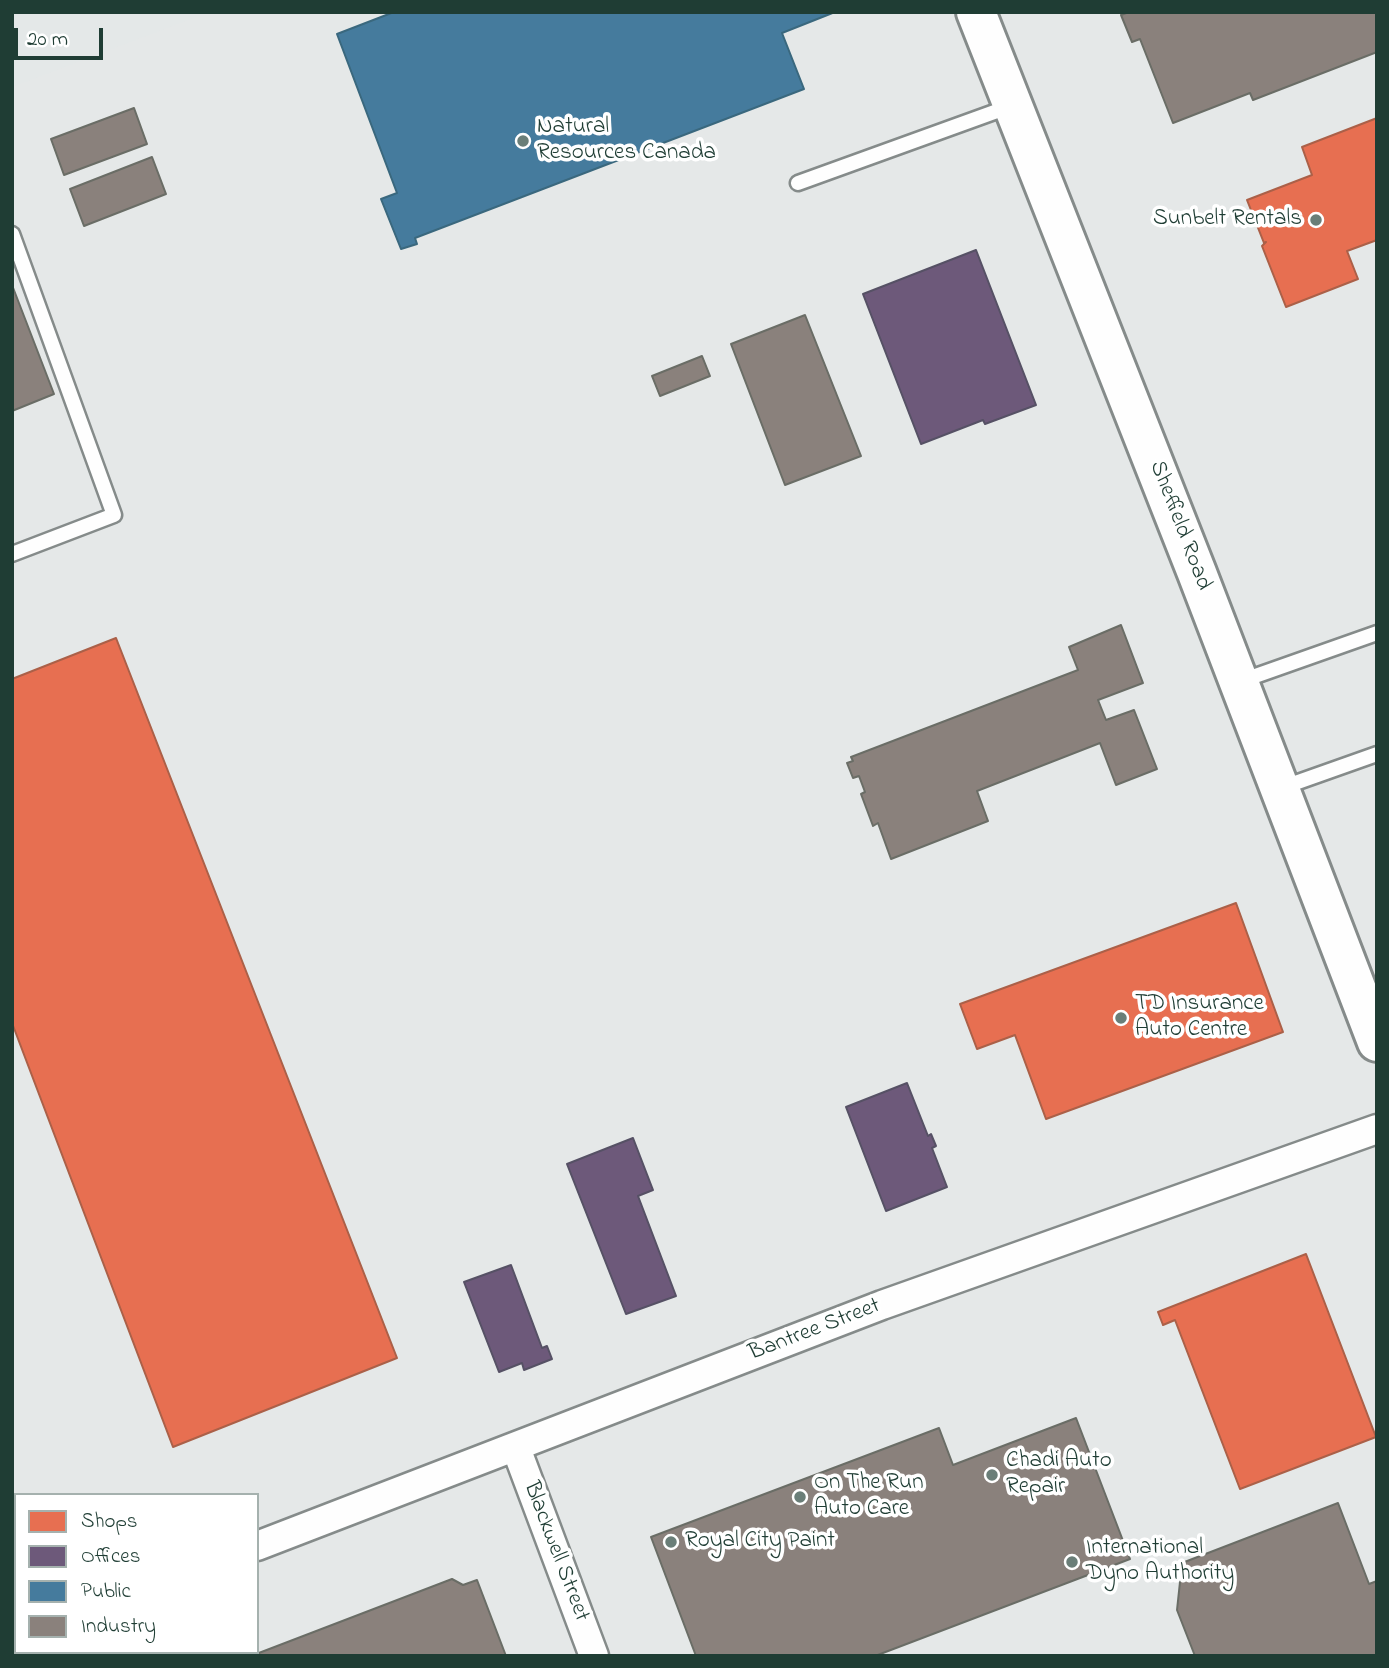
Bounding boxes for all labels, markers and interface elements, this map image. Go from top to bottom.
scale bar [18,14,107,58]
text: 20 m [27,25,68,55]
place label: Natural Resources Canada [537,114,716,168]
marker: Natural Resources Canada [515,133,531,149]
place label: Sunbelt Rentals [1153,206,1302,234]
marker: Sunbelt Rentals [1308,212,1324,228]
street label: Sheffield Road [1142,457,1216,595]
place label: TD Insurance Auto Centre [1135,991,1264,1045]
marker: TD Insurance Auto Centre [1113,1010,1129,1026]
street label: Bantree Street [745,1293,885,1369]
place label: Chadi Auto Repair [1006,1448,1112,1502]
marker: Chadi Auto Repair [984,1467,1000,1483]
place label: On The Run Auto Care [814,1470,924,1524]
street label: Blackwell Street [516,1478,594,1626]
marker: On The Run Auto Care [792,1489,808,1505]
legend [14,1493,259,1654]
text: Shops [81,1507,138,1537]
place label: Royal City Paint [685,1528,835,1556]
marker: Royal City Paint [663,1534,679,1550]
place label: International Dyno Authority [1086,1535,1234,1589]
text: Offices [81,1542,140,1572]
marker: International Dyno Authority [1064,1554,1080,1570]
text: Public [81,1577,131,1607]
text: Industry [81,1612,156,1642]

